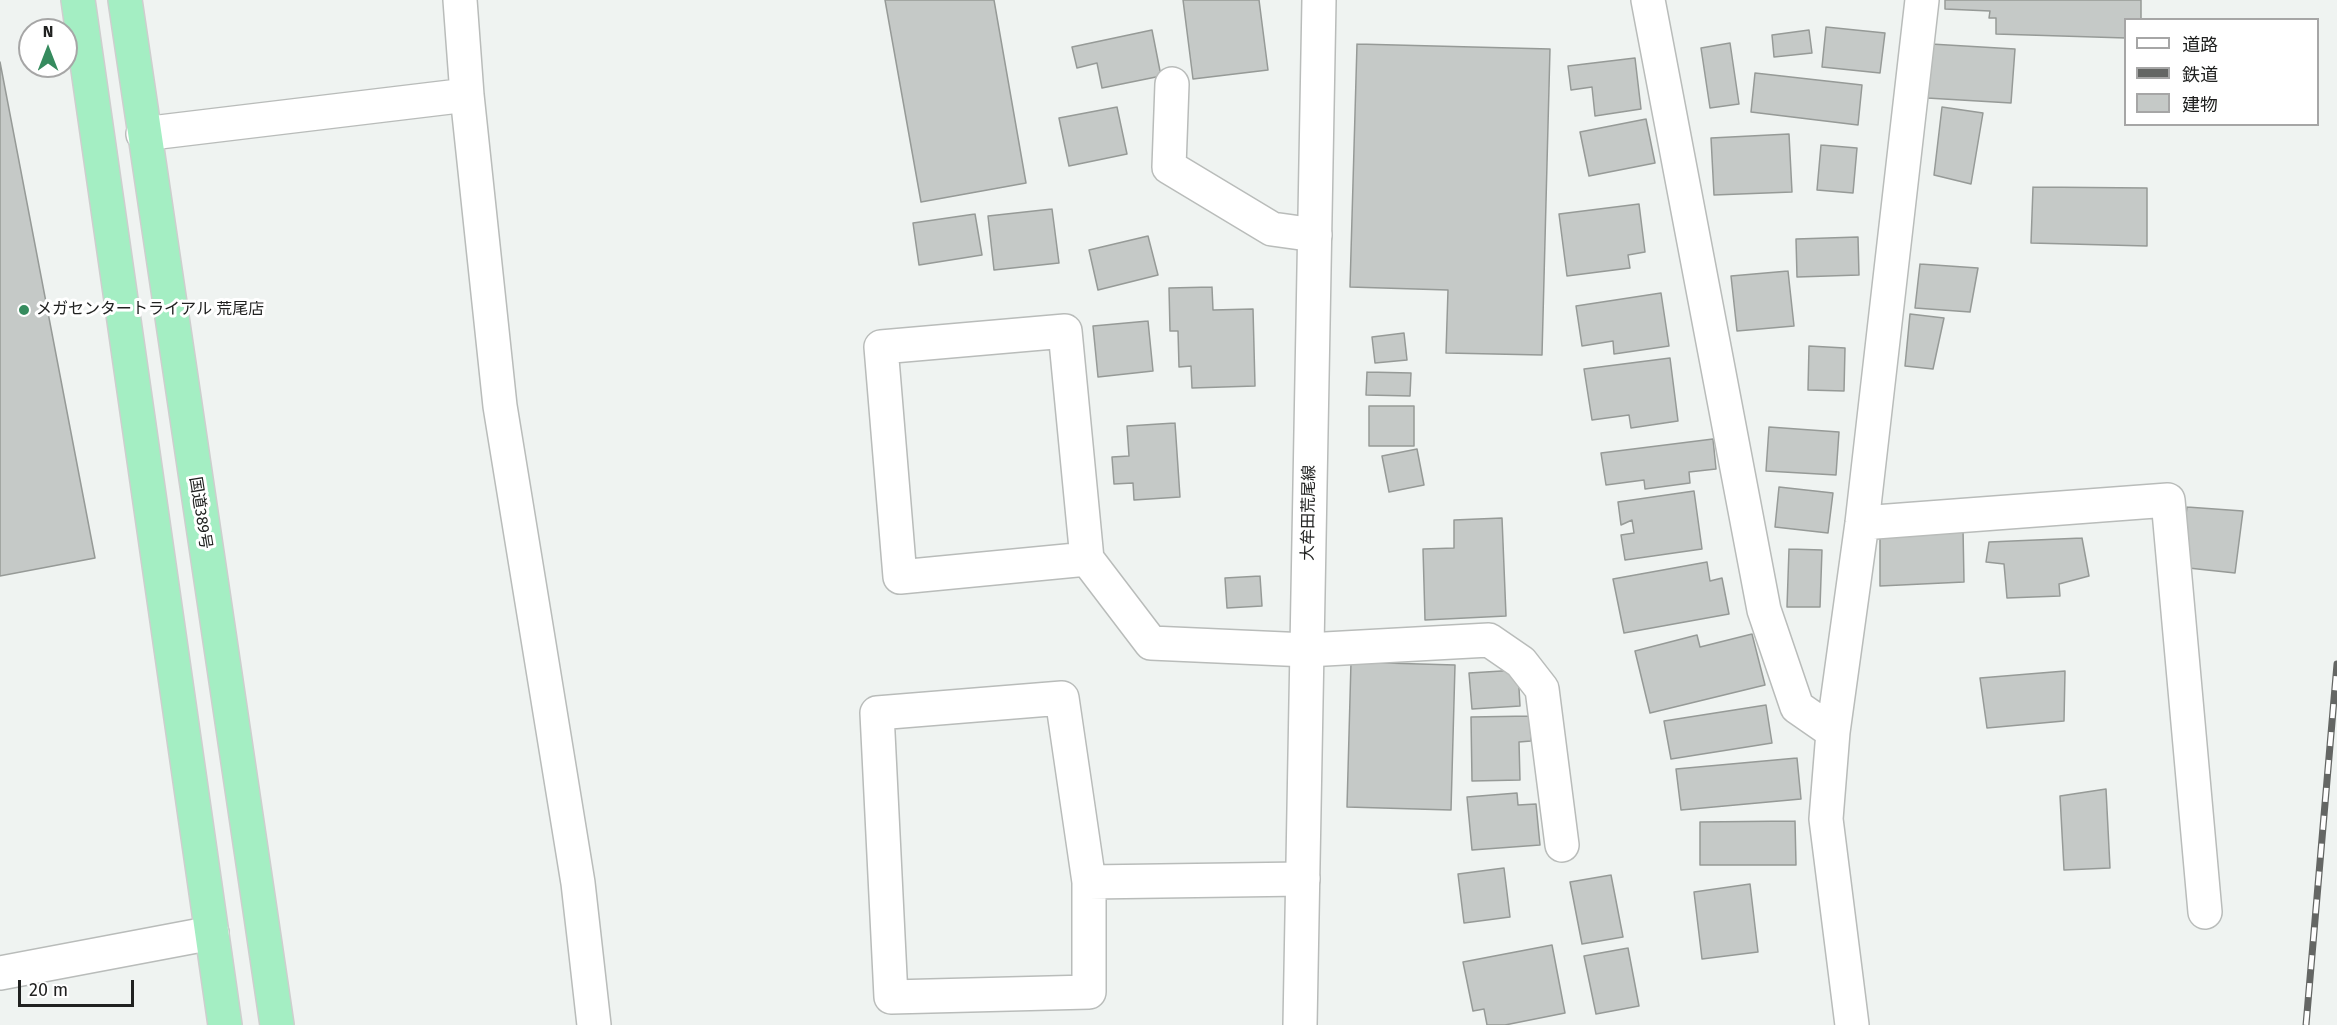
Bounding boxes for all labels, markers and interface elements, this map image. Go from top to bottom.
north arrow [18,18,78,78]
legend [2124,18,2319,126]
text: N [43,22,53,41]
text: 道路 [2182,34,2218,56]
text: 鉄道 [2182,64,2218,86]
text: 建物 [2182,94,2218,116]
place label: メガセンタートライアル 荒尾店 [36,300,264,320]
marker: メガセンタートライアル 荒尾店 [17,303,31,317]
street label: 大牟田荒尾線 [1299,465,1319,561]
street label: 国道389号 [185,475,215,551]
scale bar [21,968,136,1006]
text: 20 m [29,979,68,1001]

